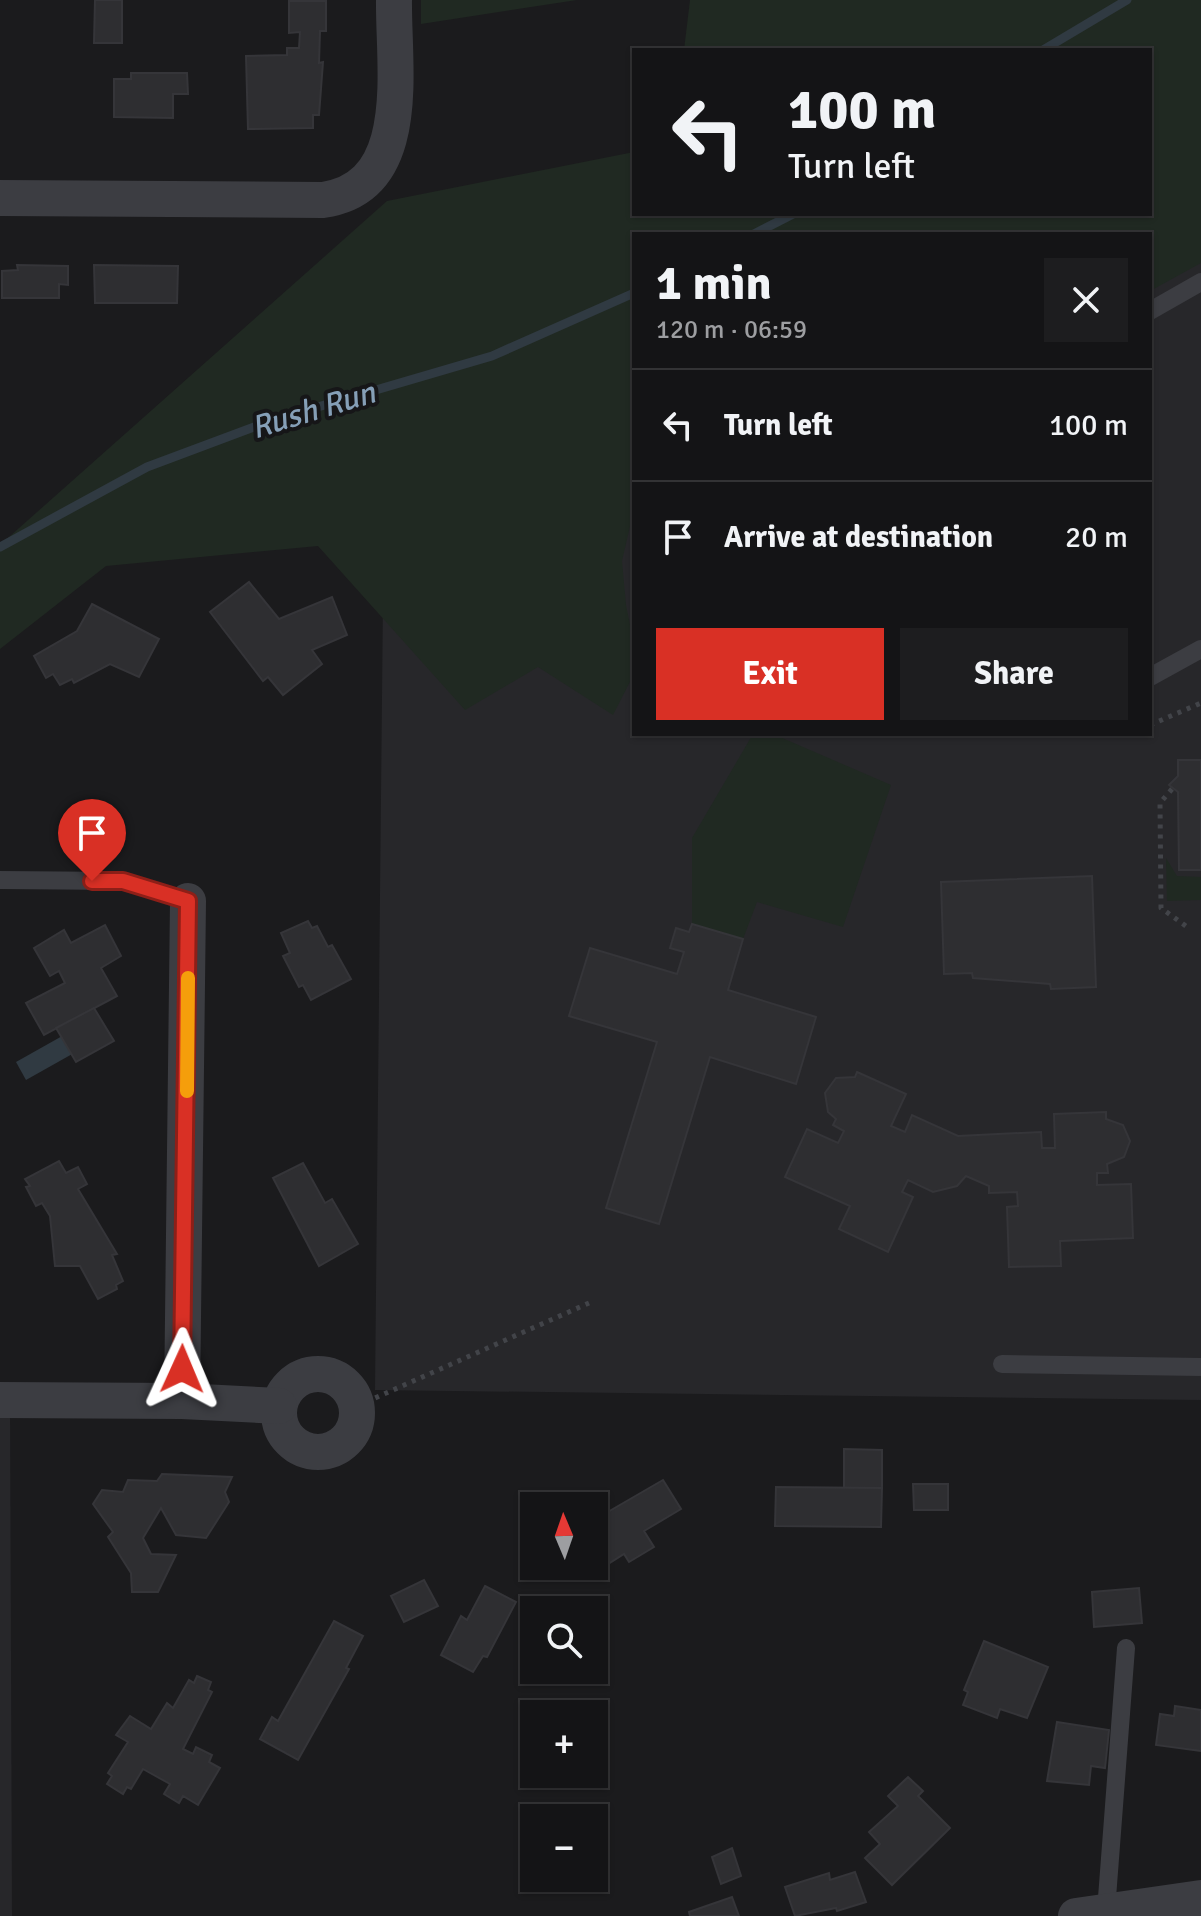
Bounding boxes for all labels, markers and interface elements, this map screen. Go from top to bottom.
text: 100 m [788,75,936,144]
icon: left [656,80,760,184]
text: Turn left [788,144,915,189]
text: 1 min [656,254,772,313]
button: close [1044,258,1128,342]
text: 120 m · 06:59 [656,314,807,346]
water label: Rush Run [246,372,381,447]
icon: left [656,403,700,447]
text: Turn left [724,407,833,444]
text: 100 m [1049,407,1128,444]
icon: arrive [656,515,700,559]
text: Arrive at destination [724,519,993,556]
text: 20 m [1065,519,1128,556]
button: Exit [656,628,884,720]
button: Share [900,628,1128,720]
pin [58,799,126,881]
icon: arrive [70,811,114,855]
position arrow [140,1327,224,1411]
north arrow [520,1492,608,1580]
map controls [520,1492,608,1892]
button: search [520,1596,608,1684]
button: + [520,1700,608,1788]
button: − [520,1804,608,1892]

